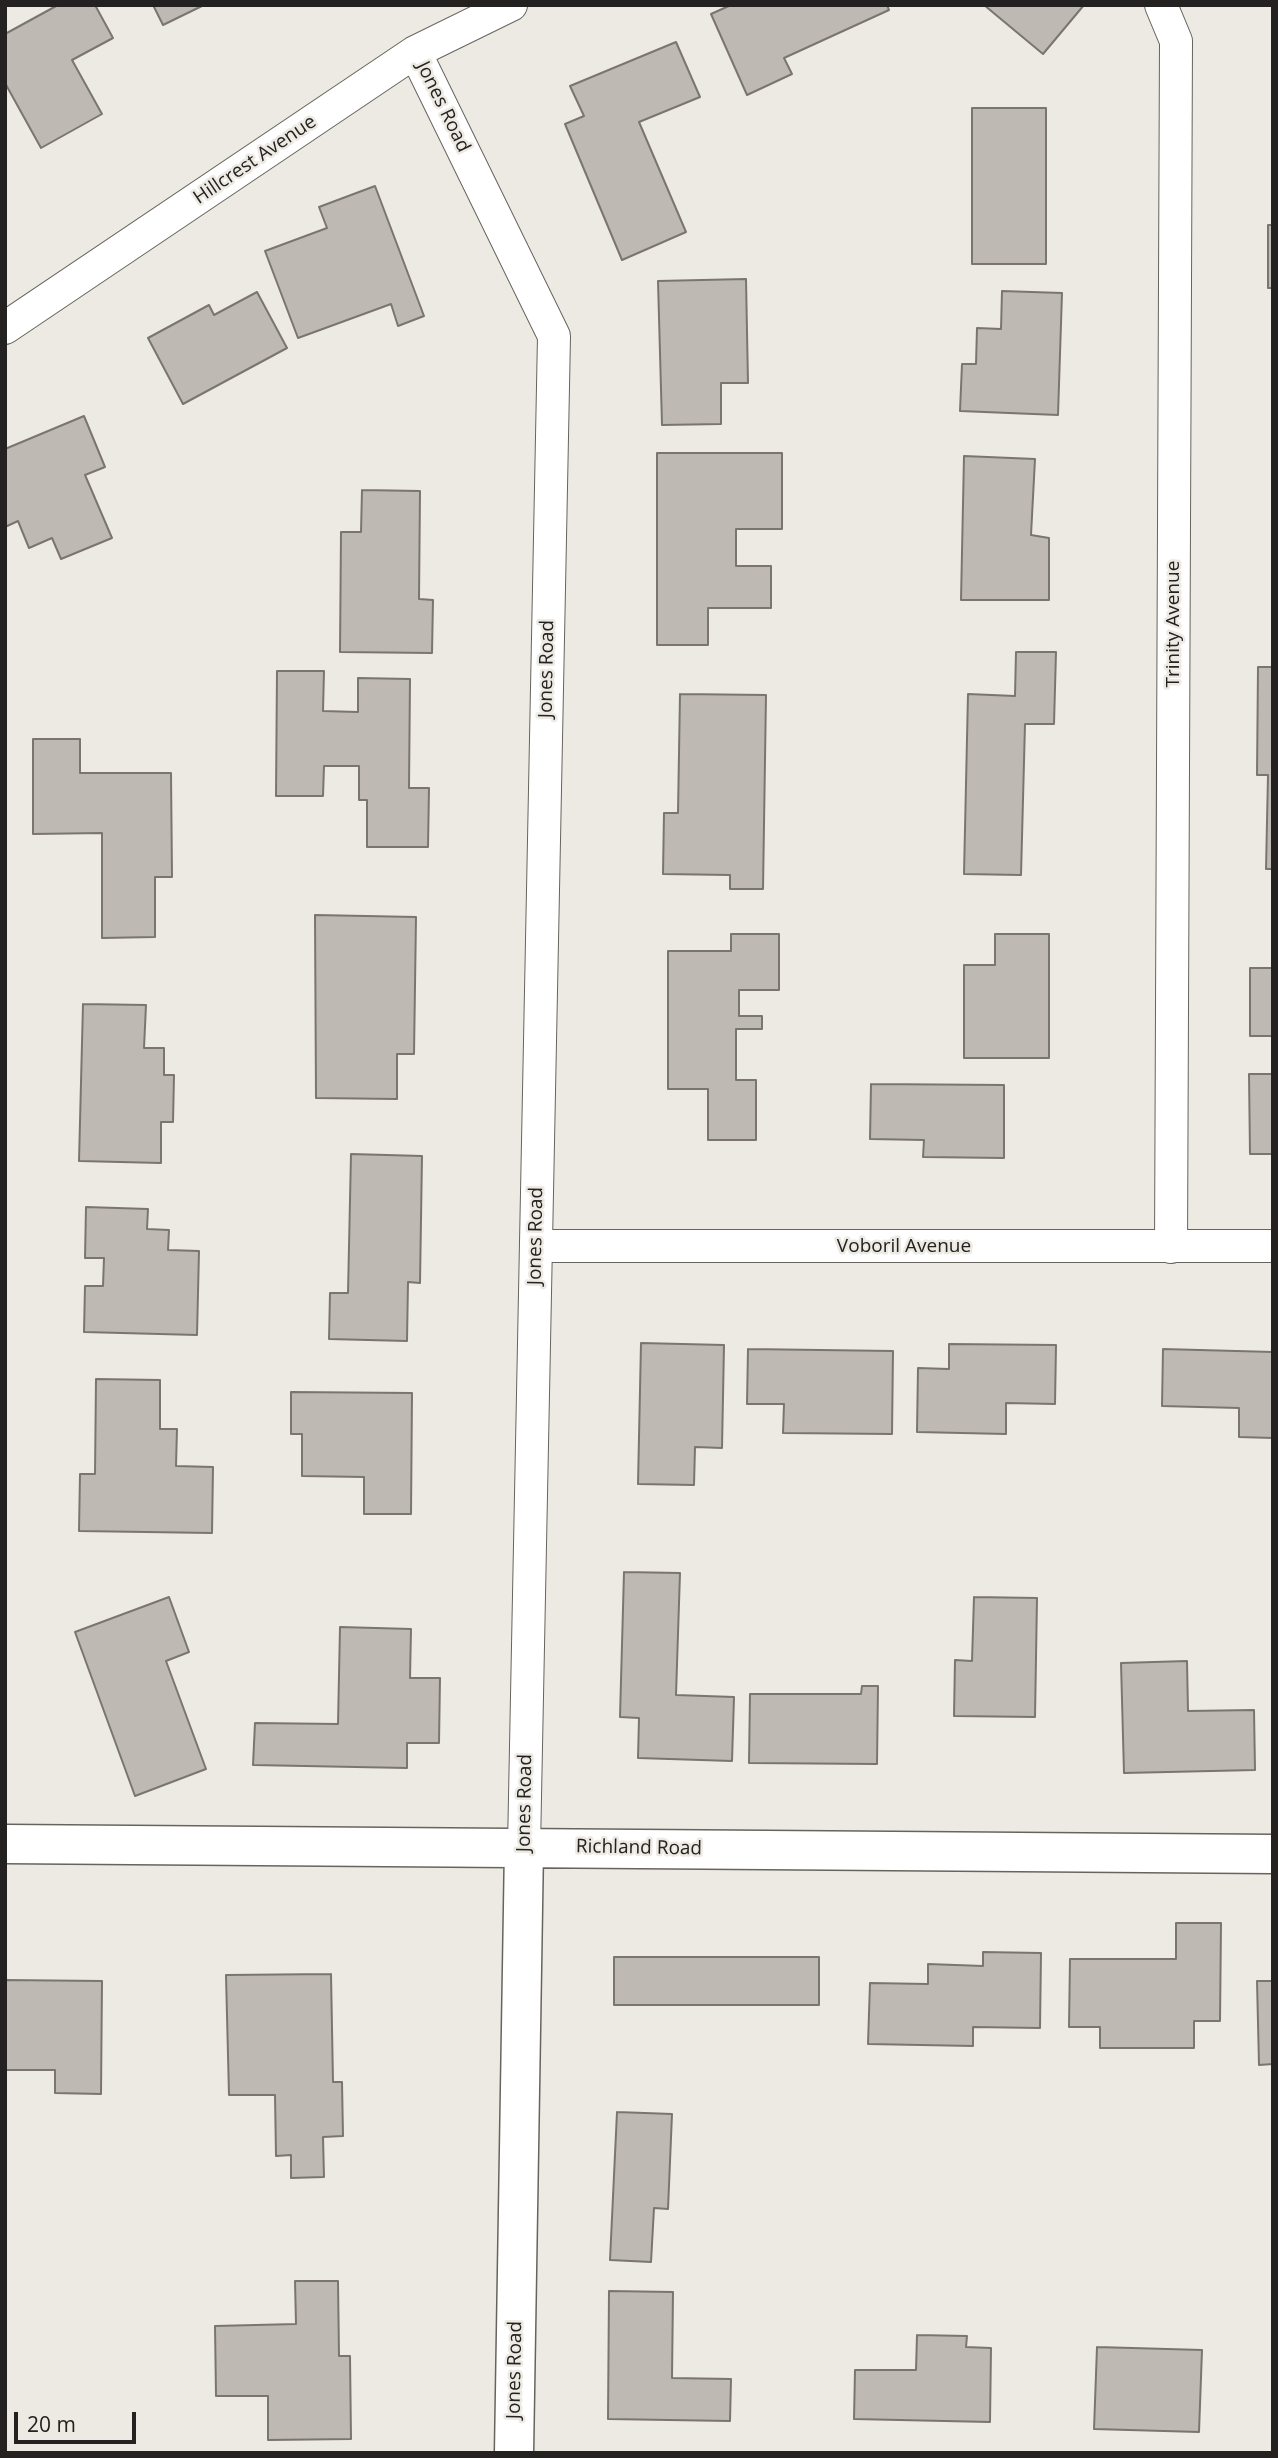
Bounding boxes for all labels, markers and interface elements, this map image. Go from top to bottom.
street label: Jones Road [411,58,475,156]
street label: Hillcrest Avenue [189,111,321,209]
street label: Trinity Avenue [1163,561,1185,687]
street label: Jones Road [535,620,559,718]
street label: Jones Road [524,1187,548,1285]
street label: Voboril Avenue [837,1236,971,1258]
street label: Jones Road [513,1754,537,1852]
street label: Richland Road [576,1836,702,1860]
street label: Jones Road [503,2321,527,2419]
scale bar [18,2398,140,2442]
text: 20 m [27,2410,76,2438]

